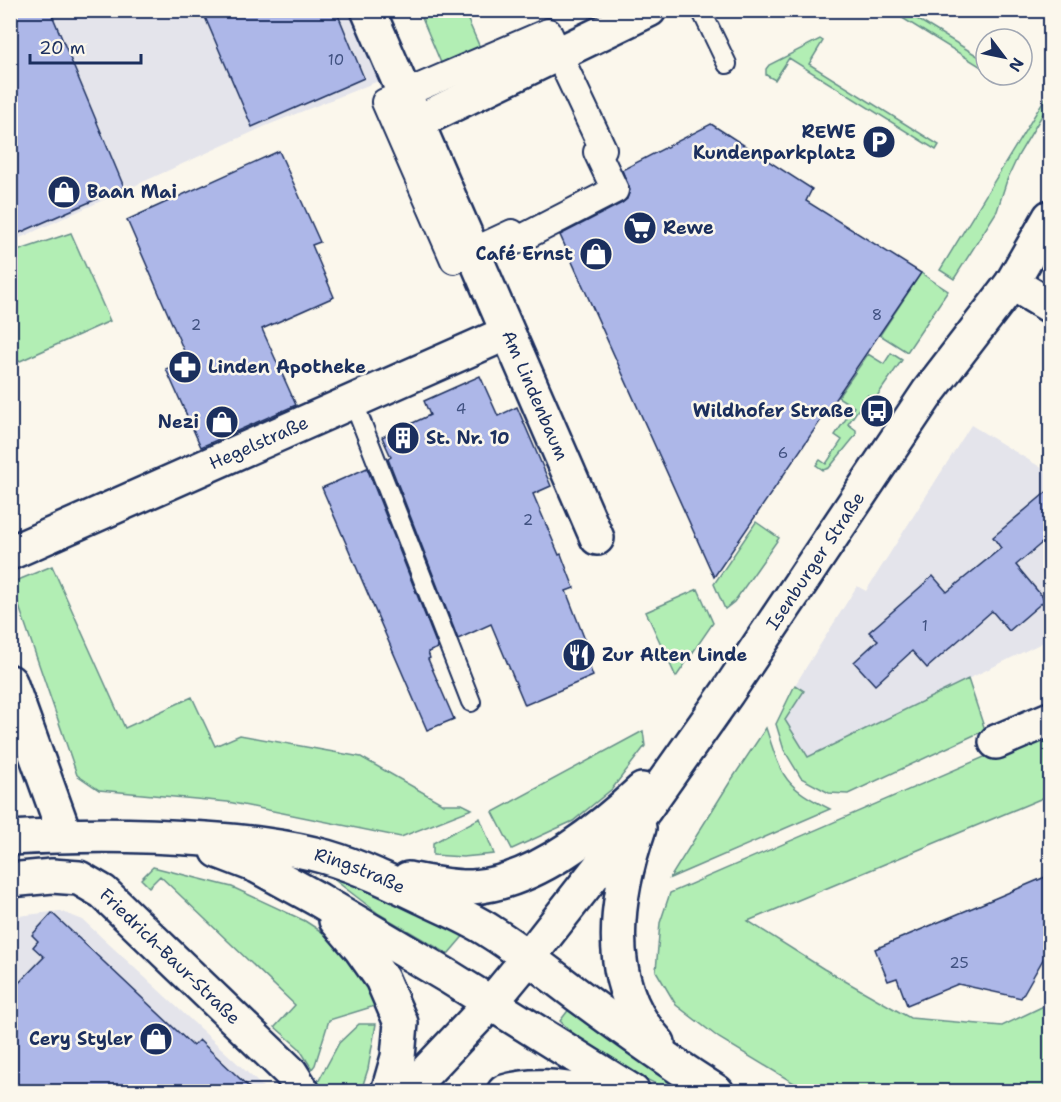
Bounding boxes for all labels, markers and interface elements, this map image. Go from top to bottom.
scale bar [30,27,141,65]
north arrow [974,27,1034,87]
text: 20 m [39,36,85,60]
house number: 10 [328,50,344,70]
text: N [1004,54,1029,76]
place label: REWE Kundenparkplatz [693,120,856,165]
parking icon: REWE Kundenparkplatz [861,124,897,160]
shop icon: Baan Mai [46,174,82,210]
place label: Baan Mai [87,180,177,204]
supermarket icon: Rewe [622,210,658,246]
place label: Rewe [663,216,714,240]
shop icon: Café Ernst [578,236,614,272]
place label: Café Ernst [475,242,573,266]
house number: 8 [872,305,882,325]
house number: 2 [191,315,201,335]
street label: Am Lindenbaum [496,327,574,464]
pharmacy icon: Linden Apotheke [167,349,203,385]
place label: Linden Apotheke [208,355,366,379]
bus stop icon: Wildhofer Straße [859,393,895,429]
house number: 4 [456,399,466,419]
place label: Wildhofer Straße [693,399,854,423]
shop icon: Nezi [204,404,240,440]
place label: Nezi [158,410,199,434]
street label: Hegelstraße [205,410,312,475]
building icon: St. Nr. 10 [385,420,421,456]
place label: St. Nr. 10 [426,426,510,450]
house number: 6 [778,443,788,463]
street label: Isenburger Straße [760,487,870,635]
house number: 2 [523,510,533,530]
house number: 1 [922,616,928,636]
restaurant icon: Zur Alten Linde [561,637,597,673]
place label: Zur Alten Linde [602,643,747,667]
street label: Ringstraße [312,842,409,899]
street label: Friedrich-Baur-Straße [94,883,246,1030]
house number: 25 [949,953,969,973]
shop icon: Cery Styler [138,1021,174,1057]
place label: Cery Styler [29,1027,133,1051]

